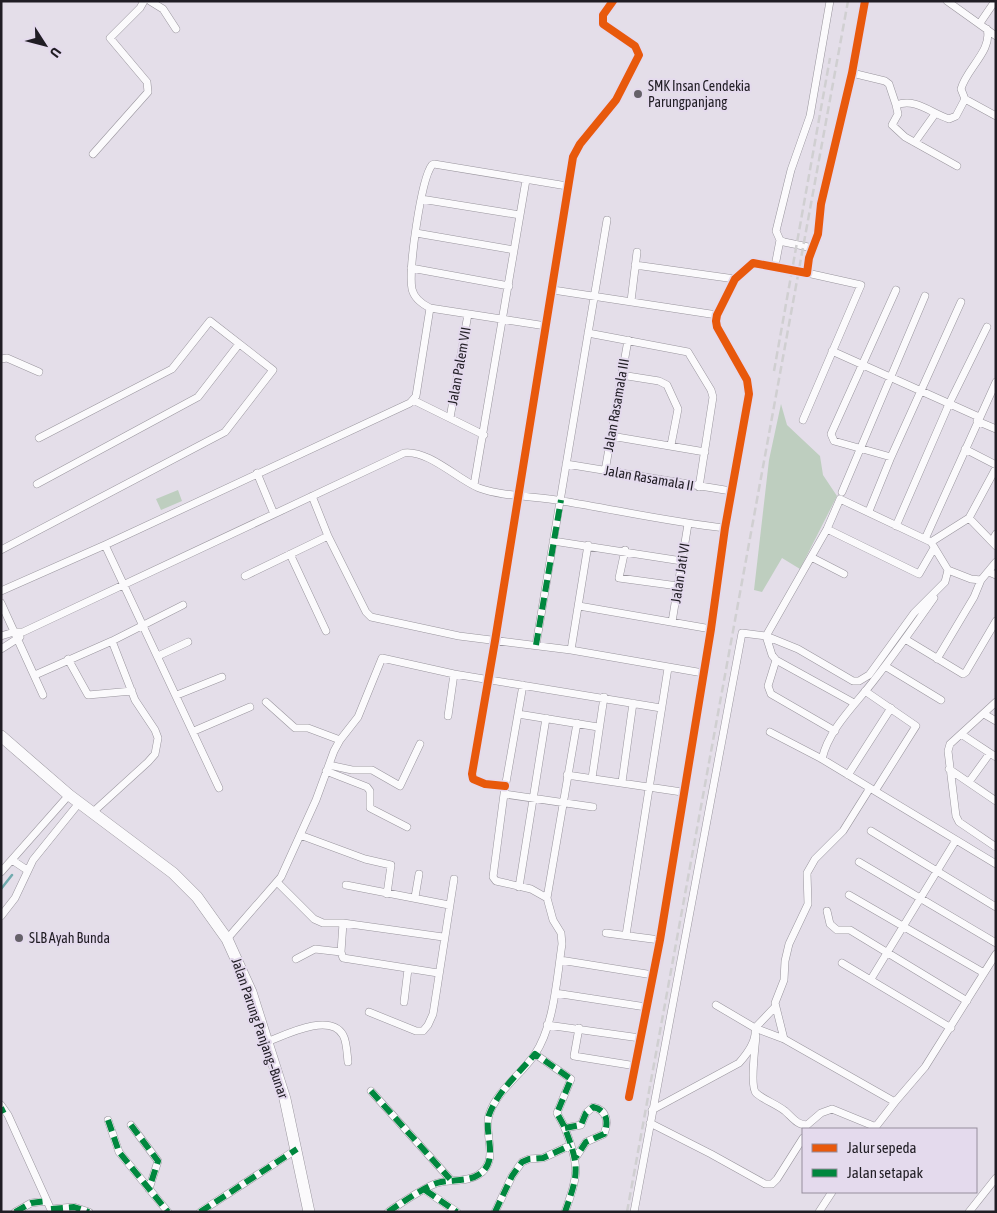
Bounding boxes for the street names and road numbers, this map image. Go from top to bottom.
street label: Jalan Palem VII [444,326,474,406]
street label: Jalan Rasamala III [600,357,632,453]
street label: Jalan Rasamala II [603,462,695,494]
street label: Jalan Jati VI [667,542,693,604]
street label: Jalan Parung Panjang–Bunar [228,956,292,1101]

